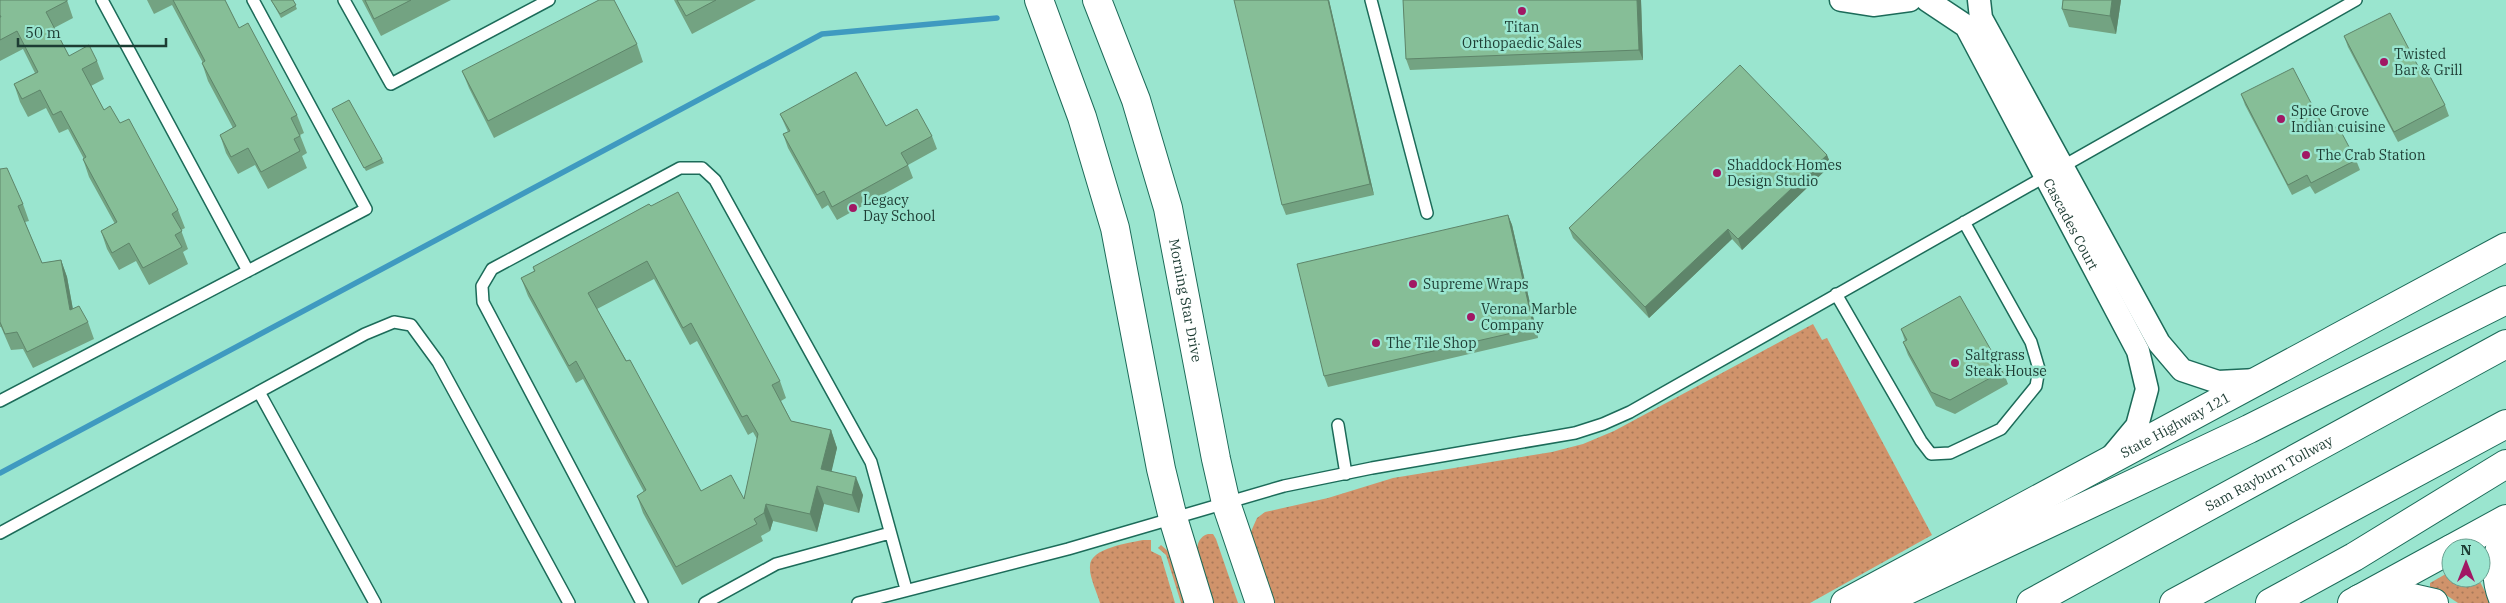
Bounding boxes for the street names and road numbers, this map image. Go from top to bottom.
street label: Cascades Court [2039,175,2102,273]
street label: Morning Star Drive [1165,237,1206,364]
street label: State Highway 121 [2117,388,2233,462]
street label: Sam Rayburn Tollway [2202,431,2336,515]

